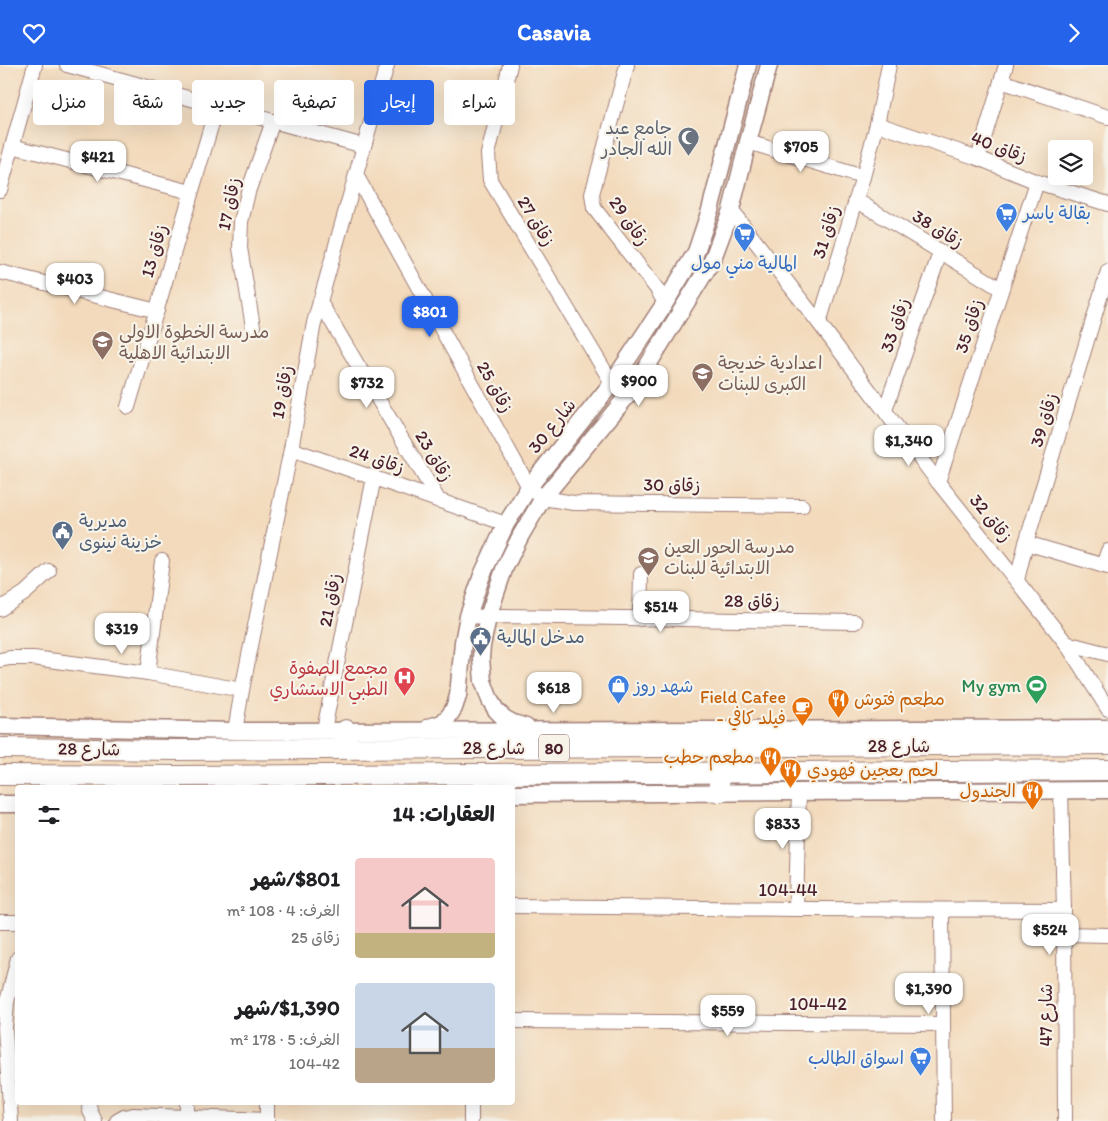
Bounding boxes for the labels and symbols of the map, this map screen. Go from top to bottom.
place label: جامع عبد الله الجادر [600,117,672,160]
mosque icon: جامع عبد الله الجادر [676,126,700,157]
street label: زقاق 40 [968,126,1030,168]
pin: $705 [771,131,831,173]
pin: $421 [68,141,128,183]
street label: زقاق 17 [213,176,245,232]
street label: زقاق 27 [512,192,560,250]
street label: زقاق 29 [604,192,654,250]
supermarket icon: بقالة ياسر [995,201,1019,232]
place label: بقالة ياسر [1021,202,1091,224]
street label: زقاق 31 [808,203,844,261]
street label: زقاق 38 [908,205,968,253]
supermarket icon: المالية مني مول [732,221,756,252]
street label: زقاق 13 [136,222,172,280]
place label: المالية مني مول [691,252,797,279]
pin: $403 [45,263,105,305]
pin: $801 [400,295,460,338]
street label: زقاق 33 [875,295,915,355]
street label: زقاق 35 [950,296,988,356]
place label: مدرسة الخطوة الاولى الابتدائية الاهلية [119,321,269,364]
school or university icon: مدرسة الخطوة الاولى الابتدائية الاهلية [91,330,115,361]
place label: اعدادية خديجة الكبرى للبنات [718,352,823,395]
street label: زقاق 25 [472,358,518,416]
school or university icon: اعدادية خديجة الكبرى للبنات [690,361,714,392]
street label: زقاق 19 [266,363,298,421]
pin: $900 [609,365,669,407]
pin: $732 [337,367,397,409]
street label: زقاق 39 [1025,390,1063,450]
street label: شارع 30 [523,394,581,458]
pin: $1,340 [868,425,950,467]
street label: زقاق 23 [410,427,458,485]
street label: زقاق 24 [347,439,407,479]
street label: زقاق 30 [643,474,701,496]
street label: زقاق 32 [965,489,1017,547]
place label: مديرية خزينة نينوى [79,510,162,554]
public building icon: مديرية خزينة نينوى [51,519,75,550]
place label: مدرسة الحور العين الابتدائية للبنات [664,536,795,579]
school or university icon: مدرسة الحور العين الابتدائية للبنات [636,545,660,576]
street label: زقاق 21 [314,571,346,629]
street label: زقاق 28 [724,590,780,612]
pin: $514 [631,591,691,633]
pin: $319 [92,613,152,655]
public building icon: مدخل المالية [469,625,493,656]
place label: مدخل المالية [497,626,585,648]
place label: مجمع الصفوة الطبي الاستشاري [269,657,388,705]
hospital icon: مجمع الصفوة الطبي الاستشاري [392,666,416,697]
pin: $618 [524,671,584,714]
shop icon: شهد روز [606,674,630,705]
sports icon: My gym [1025,674,1049,705]
place label: شهد روز [632,675,694,697]
place label: My gym [962,675,1021,697]
place label: Field Cafee - فيلد كافي [700,686,786,731]
restaurant icon: مطعم فتوش [826,687,850,718]
place label: مطعم فتوش [854,688,945,713]
cafe icon: Field Cafee - فيلد كافي [790,695,814,726]
road number: 80 [539,735,569,761]
street label: شارع 28 [868,735,930,758]
street label: شارع 28 [58,737,120,762]
street label: شارع 28 [463,737,525,760]
restaurant icon: مطعم حطب [758,745,782,776]
place label: مطعم حطب [663,746,754,771]
restaurant icon: لحم بعجين فهودي [779,758,803,789]
place label: لحم بعجين فهودي [807,759,938,784]
restaurant icon: الجندول [1020,779,1044,810]
place label: الجندول [960,780,1016,802]
pin: $833 [753,807,813,850]
street label: 104-44 [758,879,818,901]
pin: $524 [1020,913,1080,956]
pin: $1,390 [888,973,970,1015]
street label: شارع 47 [1035,984,1058,1046]
street label: 104-42 [789,993,847,1015]
pin: $559 [698,995,758,1037]
supermarket icon: اسواق الطالب [908,1046,932,1077]
place label: اسواق الطالب [808,1047,904,1069]

